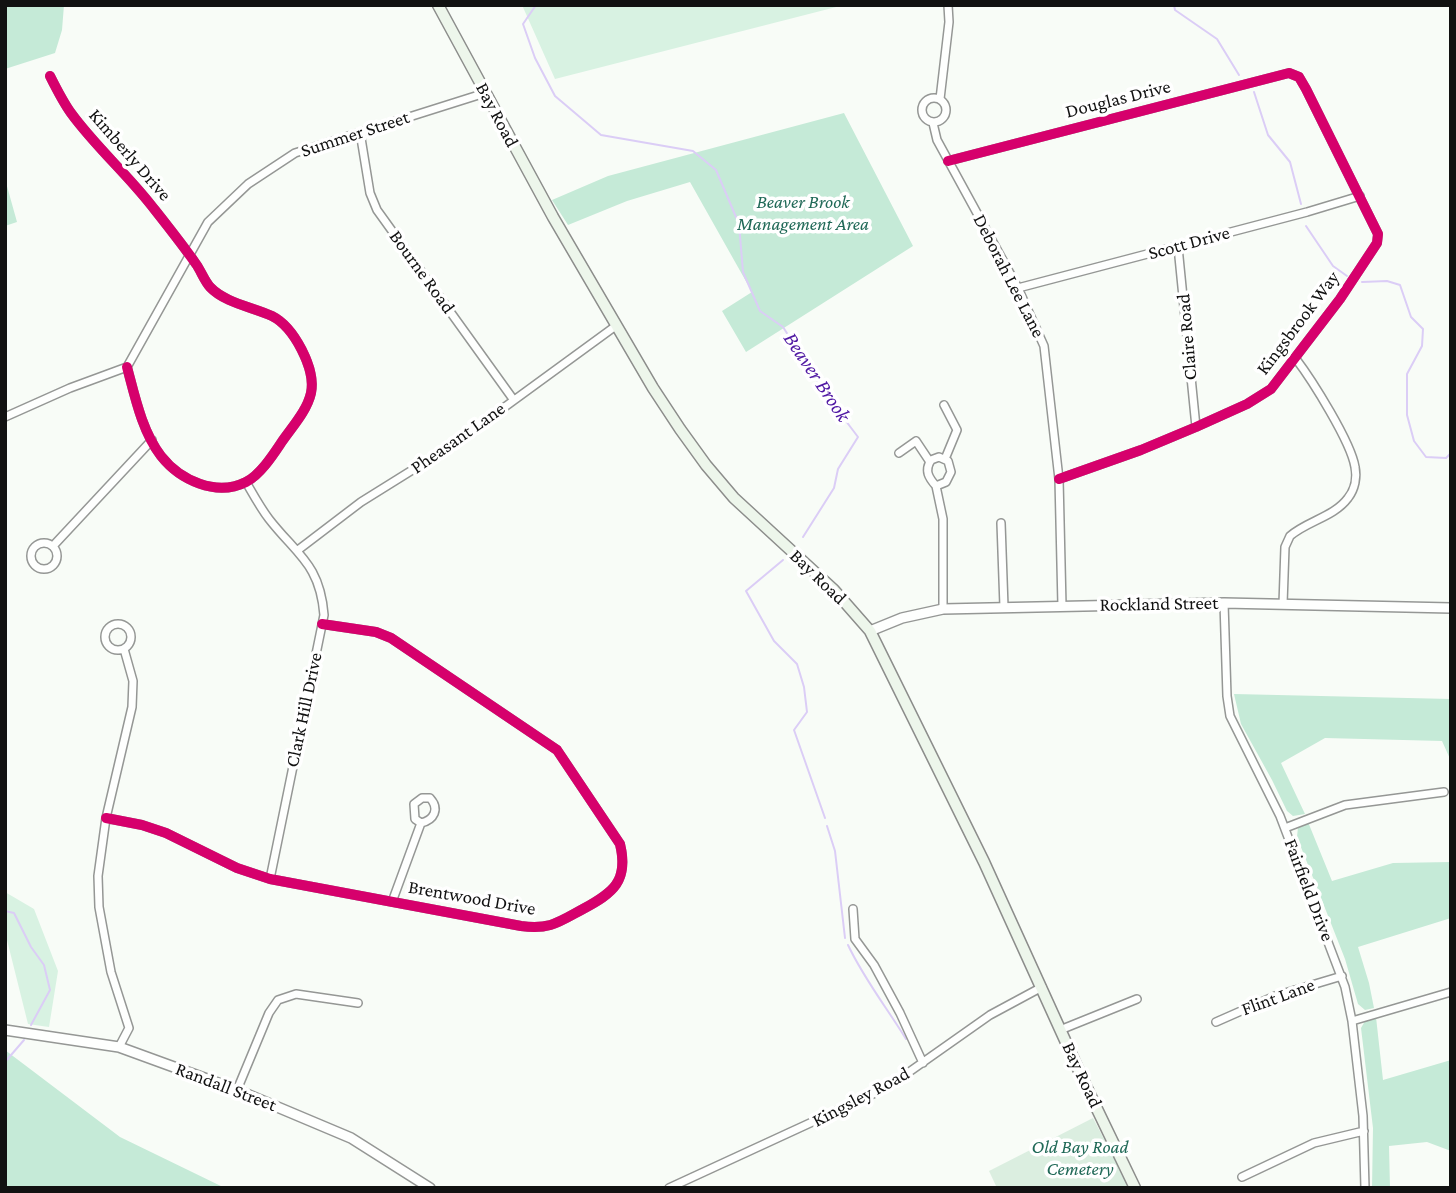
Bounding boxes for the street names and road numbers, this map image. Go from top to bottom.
street label: Douglas Drive [1063,75,1173,123]
street label: Bay Road [471,79,523,151]
street label: Kimberly Drive [84,104,176,206]
street label: Summer Street [298,106,412,162]
street label: Deborah Lee Lane [968,210,1050,342]
street label: Scott Drive [1146,221,1232,265]
street label: Bourne Road [384,226,460,318]
street label: Kingsbrook Way [1252,267,1344,379]
street label: Claire Road [1172,293,1202,381]
street label: Pheasant Lane [406,397,510,479]
street label: Bay Road [785,545,851,609]
street label: Rockland Street [1099,592,1219,616]
street label: Clark Hill Drive [281,651,327,769]
street label: Fairfield Drive [1279,836,1339,944]
street label: Brentwood Drive [407,876,537,920]
street label: Flint Lane [1238,973,1318,1021]
street label: Bay Road [1057,1038,1107,1112]
street label: Randall Street [172,1057,280,1117]
street label: Kingsley Road [809,1062,913,1132]

